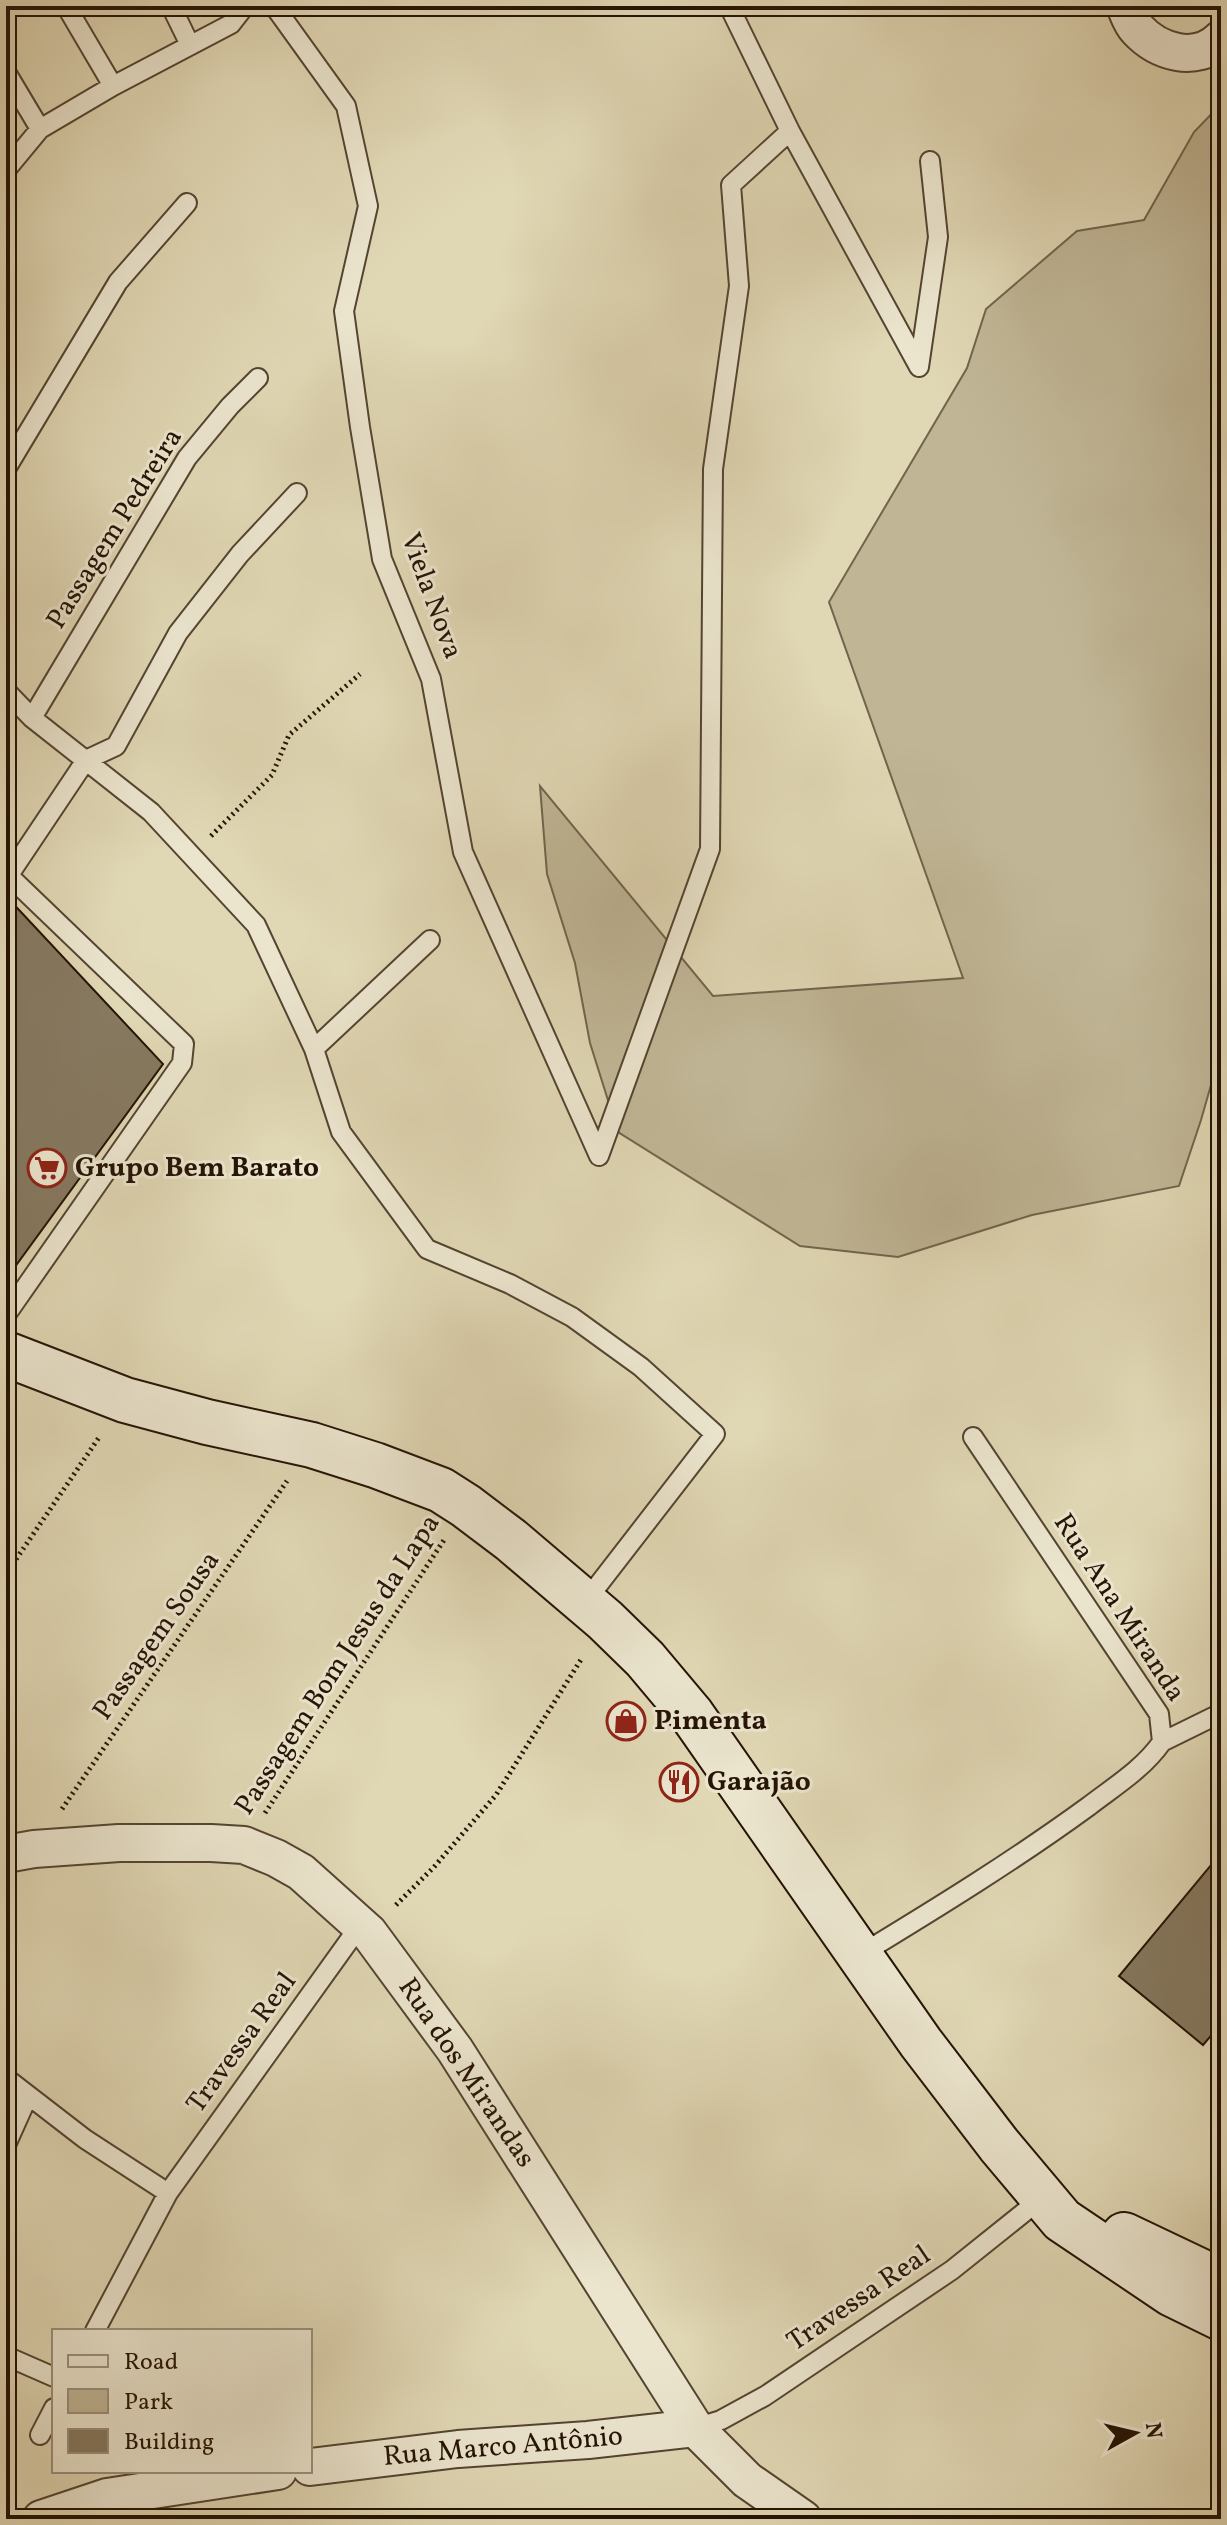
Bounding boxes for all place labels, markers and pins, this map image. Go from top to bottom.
supermarket icon: Grupo Bem Barato [26,1147,68,1189]
place label: Grupo Bem Barato [75,1149,319,1188]
shop icon: Pimenta [605,1700,647,1742]
place label: Pimenta [654,1702,767,1741]
restaurant icon: Garajão [658,1761,700,1803]
place label: Garajão [707,1763,811,1802]

